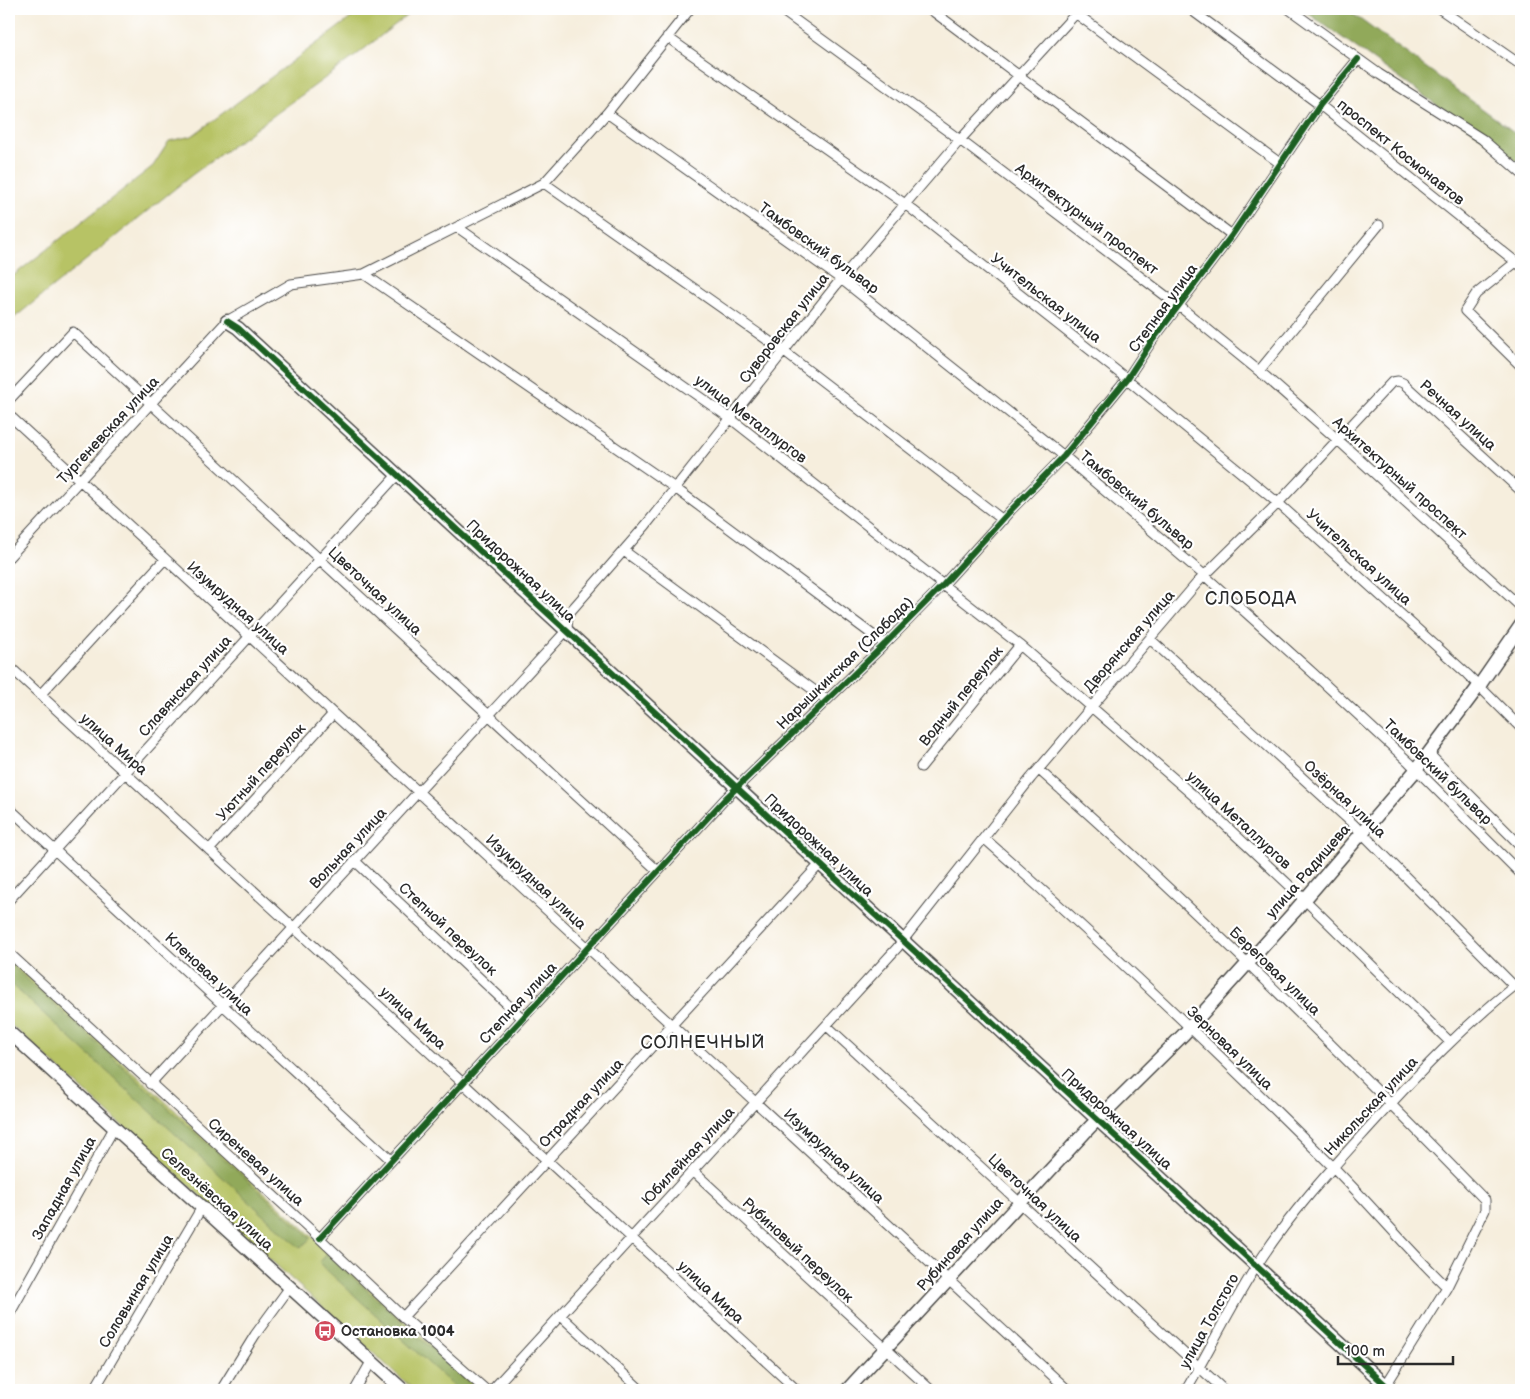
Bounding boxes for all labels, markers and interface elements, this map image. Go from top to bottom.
street label: проспект Космонавтов [1333,95,1468,210]
street label: Архитектурный проспект [1011,159,1162,279]
street label: Тамбовский бульвар [755,198,883,299]
street label: Учительская улица [987,249,1105,348]
street label: Степная улица [1125,260,1202,357]
street label: Суворовская улица [735,269,833,387]
street label: улица Металлургов [691,371,811,468]
street label: Тургеневская улица [53,372,163,488]
street label: Речная улица [1415,376,1500,455]
street label: Архитектурный проспект [1328,412,1471,544]
street label: Тамбовский бульвар [1075,447,1198,554]
street label: Учительская улица [1302,505,1415,610]
street label: Придорожная улица [462,516,579,627]
street label: Цветочная улица [324,543,426,640]
street label: Изумрудная улица [183,558,293,659]
street label: Дворянская улица [1080,586,1179,696]
district label: СЛОБОДА [1205,588,1297,609]
street label: Нарышкинская (Слобода) [773,593,918,734]
street label: Славянская улица [135,632,236,741]
street label: Водный переулок [915,643,1008,750]
street label: улица Мира [76,709,151,780]
street label: Тамбовский бульвар [1379,716,1496,830]
street label: Уютный переулок [213,720,310,825]
street label: Озёрная улица [1299,756,1390,843]
street label: улица Металлургов [1183,767,1295,874]
street label: Придорожная улица [760,790,877,901]
street label: Вольная улица [306,804,391,893]
street label: улица Радищева [1262,820,1355,922]
street label: Изумрудная улица [481,831,590,934]
street label: Степной переулок [394,879,501,980]
street label: Береговая улица [1225,923,1324,1020]
street label: Кленовая улица [161,929,257,1020]
street label: Степная улица [475,958,561,1048]
street label: улица Мира [376,983,450,1054]
street label: Зерновая улица [1183,1002,1277,1094]
district label: СОЛНЕЧНЫЙ [640,1032,766,1053]
street label: Никольская улица [1321,1053,1422,1160]
street label: Отрадная улица [535,1055,628,1152]
street label: Придорожная улица [1057,1065,1176,1174]
street label: Юбилейная улица [638,1103,739,1210]
street label: Изумрудная улица [779,1105,888,1208]
street label: Сиреневая улица [204,1114,308,1211]
street label: Западная улица [28,1133,101,1243]
street label: Селезнёвская улица [156,1144,277,1255]
street label: Цветочная улица [984,1150,1086,1247]
street label: Рубиновая улица [913,1193,1008,1295]
street label: Рубиновый переулок [738,1194,857,1307]
street label: Соловьиная улица [95,1231,178,1351]
street label: улица Мира [674,1257,748,1328]
street label: улица Толстого [1176,1270,1243,1372]
bus stop icon: Остановка 1004 [313,1319,337,1343]
place label: Остановка 1004 [341,1322,455,1341]
scale bar [1338,1334,1452,1366]
text: 100 m [1345,1342,1385,1361]

